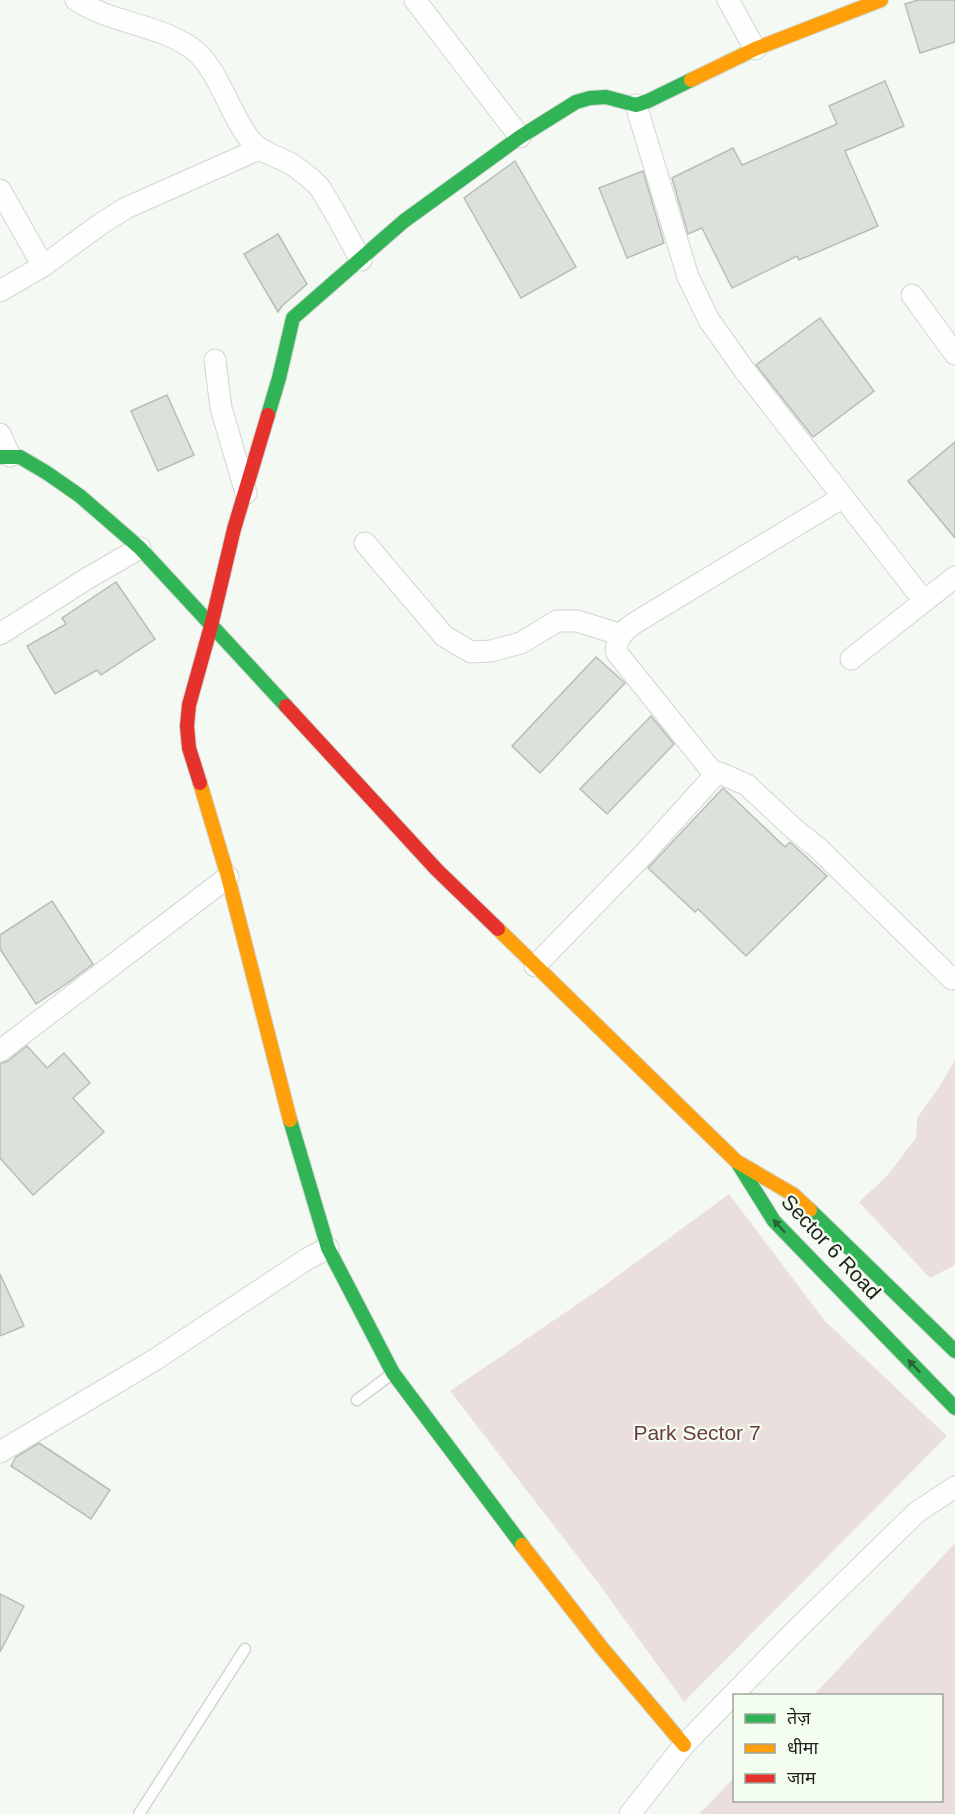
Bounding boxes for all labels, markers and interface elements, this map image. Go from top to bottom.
street label: Sector 6 Road [777,1190,886,1304]
one-way arrow [773,1219,786,1234]
one-way arrow [908,1359,922,1373]
park label: Park Sector 7 [633,1421,761,1444]
legend [733,1694,943,1802]
text: तेज़ [787,1707,811,1728]
text: धीमा [787,1738,818,1758]
text: जाम [787,1768,817,1788]

